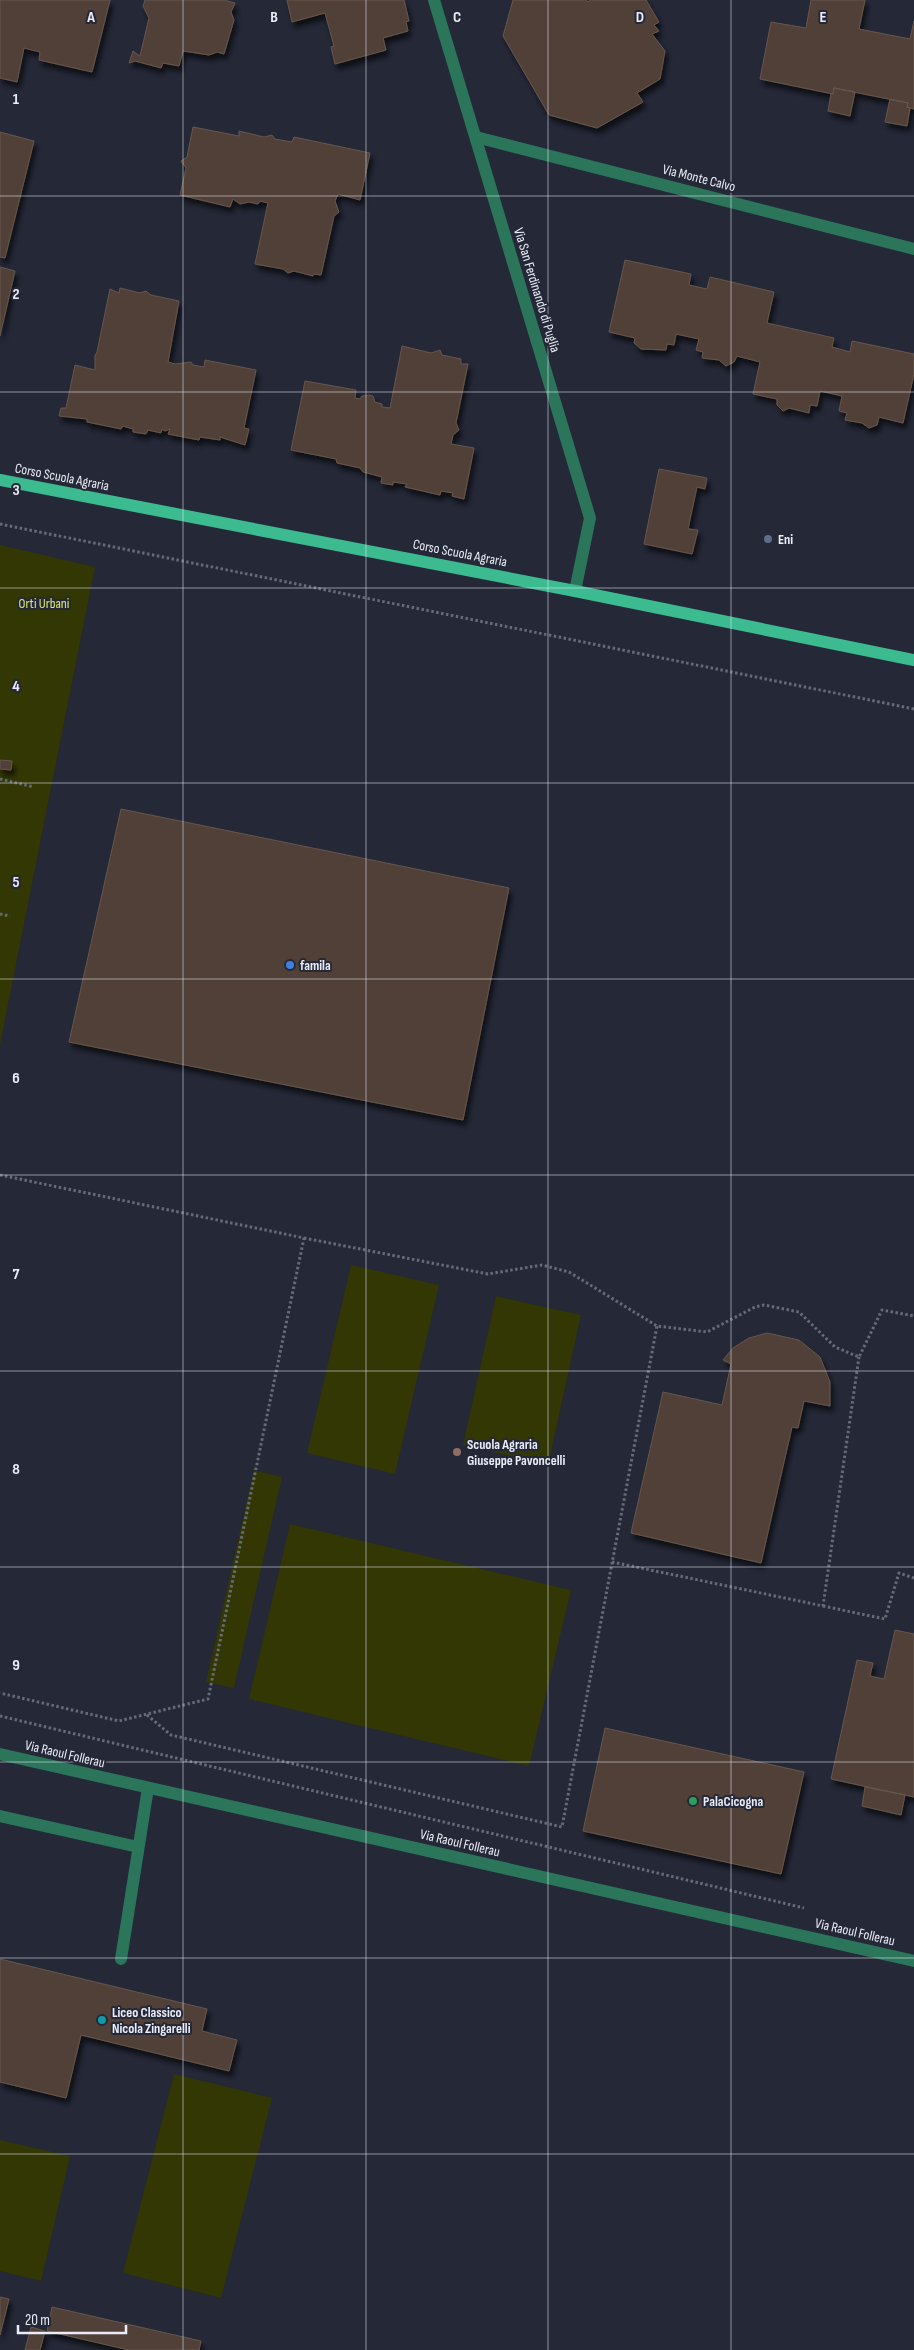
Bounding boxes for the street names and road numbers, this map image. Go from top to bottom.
street label: Via Monte Calvo [661,161,737,195]
street label: Via San Ferdinando di Puglia [510,226,564,354]
street label: Corso Scuola Agraria [13,460,111,494]
street label: Corso Scuola Agraria [411,536,509,570]
street label: Via Raoul Follerau [23,1737,107,1771]
street label: Via Raoul Follerau [418,1826,502,1860]
street label: Via Raoul Follerau [813,1915,897,1949]

